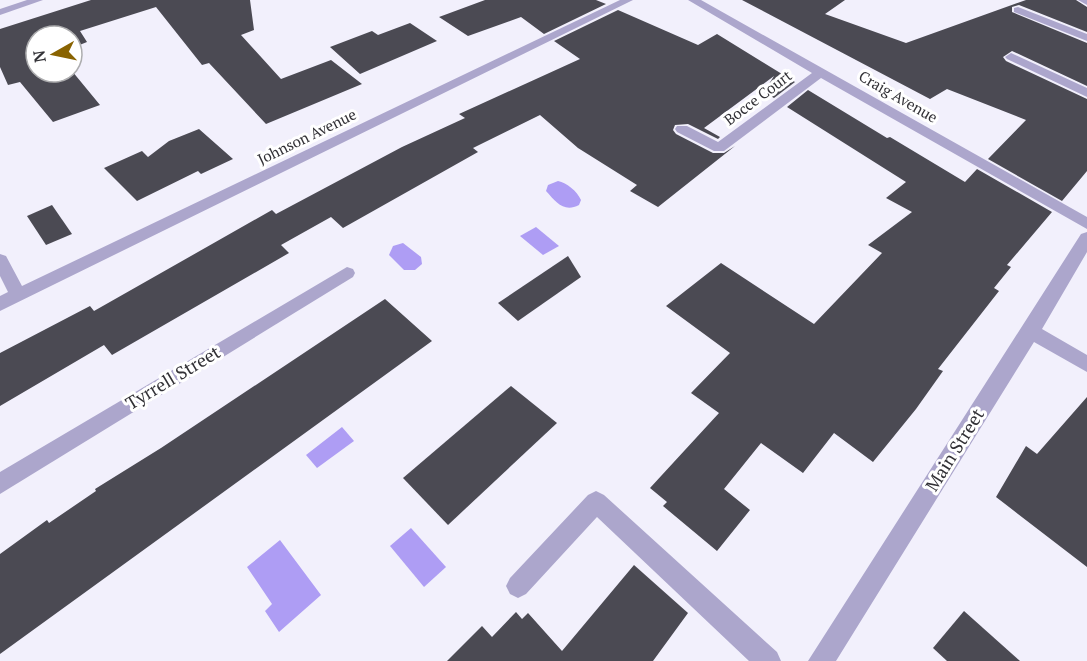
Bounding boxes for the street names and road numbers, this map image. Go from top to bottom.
street label: Bocce Court [720,65,796,129]
street label: Craig Avenue [855,66,942,127]
street label: Johnson Avenue [254,104,359,169]
street label: Tyrrell Street [121,339,225,415]
street label: Main Street [919,403,989,495]

